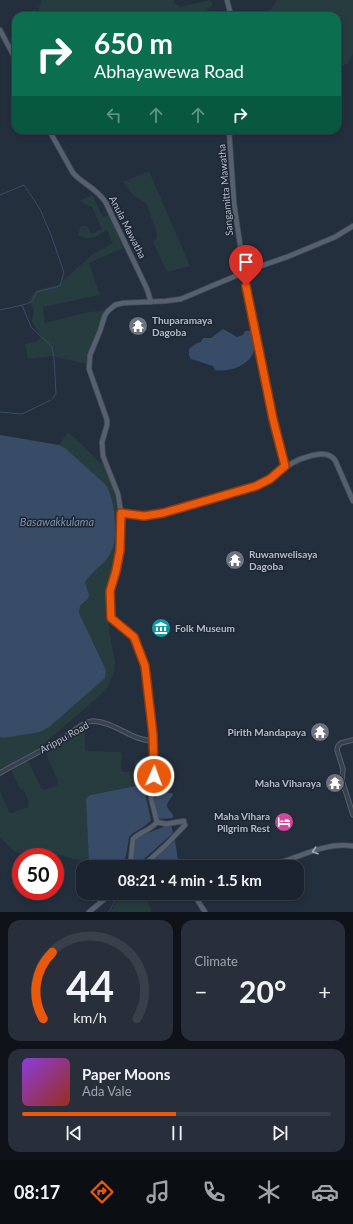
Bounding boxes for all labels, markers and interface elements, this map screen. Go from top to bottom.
text: 650 m [94,26,173,60]
icon: right [28,28,80,80]
text: Abhayawewa Road [94,60,244,82]
icon: left [103,104,125,126]
icon: ahead [145,104,167,126]
icon: ahead [187,104,209,126]
icon: right [229,104,251,126]
street label: Sangamitta Mawatha [215,144,235,236]
street label: Anula Mawatha [107,194,149,260]
pin [229,245,263,286]
icon: arrive [235,251,257,273]
place label: Thuparamaya Dagoba [152,314,212,338]
temple icon: Thuparamaya Dagoba [127,315,149,337]
water label: Basawakkulama [20,515,95,528]
place label: Ruwanwelisaya Dagoba [249,548,317,572]
temple icon: Ruwanwelisaya Dagoba [224,549,246,571]
museum icon: Folk Museum [150,617,172,639]
place label: Folk Museum [175,622,235,634]
street label: Arippu Road [37,719,91,755]
temple icon: Pirith Mandapaya [309,721,331,743]
place label: Pirith Mandapaya [228,726,306,738]
position arrow [133,755,175,797]
temple icon: Maha Viharaya [324,772,346,794]
place label: Maha Viharaya [255,777,321,789]
place label: Maha Vihara Pilgrim Rest [214,810,270,834]
hotel icon: Maha Vihara Pilgrim Rest [273,811,295,833]
one-way arrow [311,846,318,854]
speed limit sign: 50 [12,848,64,900]
text: 08:21 · 4 min · 1.5 km [118,871,262,889]
text: Climate [195,953,238,969]
text: 44 [66,960,114,1010]
text: 20° [239,973,286,1009]
text: − [195,978,207,1005]
text: + [318,978,331,1005]
text: km/h [74,1008,107,1025]
text: Paper Moons [82,1065,170,1083]
text: Ada Vale [82,1083,132,1099]
icon: previous [63,1122,85,1144]
icon: pause [166,1122,188,1144]
icon: next [269,1122,291,1144]
icon: directions [88,1178,116,1206]
icon: music [144,1178,172,1206]
icon: phone [200,1178,228,1206]
icon: climate [255,1178,283,1206]
icon: car [311,1178,339,1206]
text: 08:17 [14,1181,60,1203]

